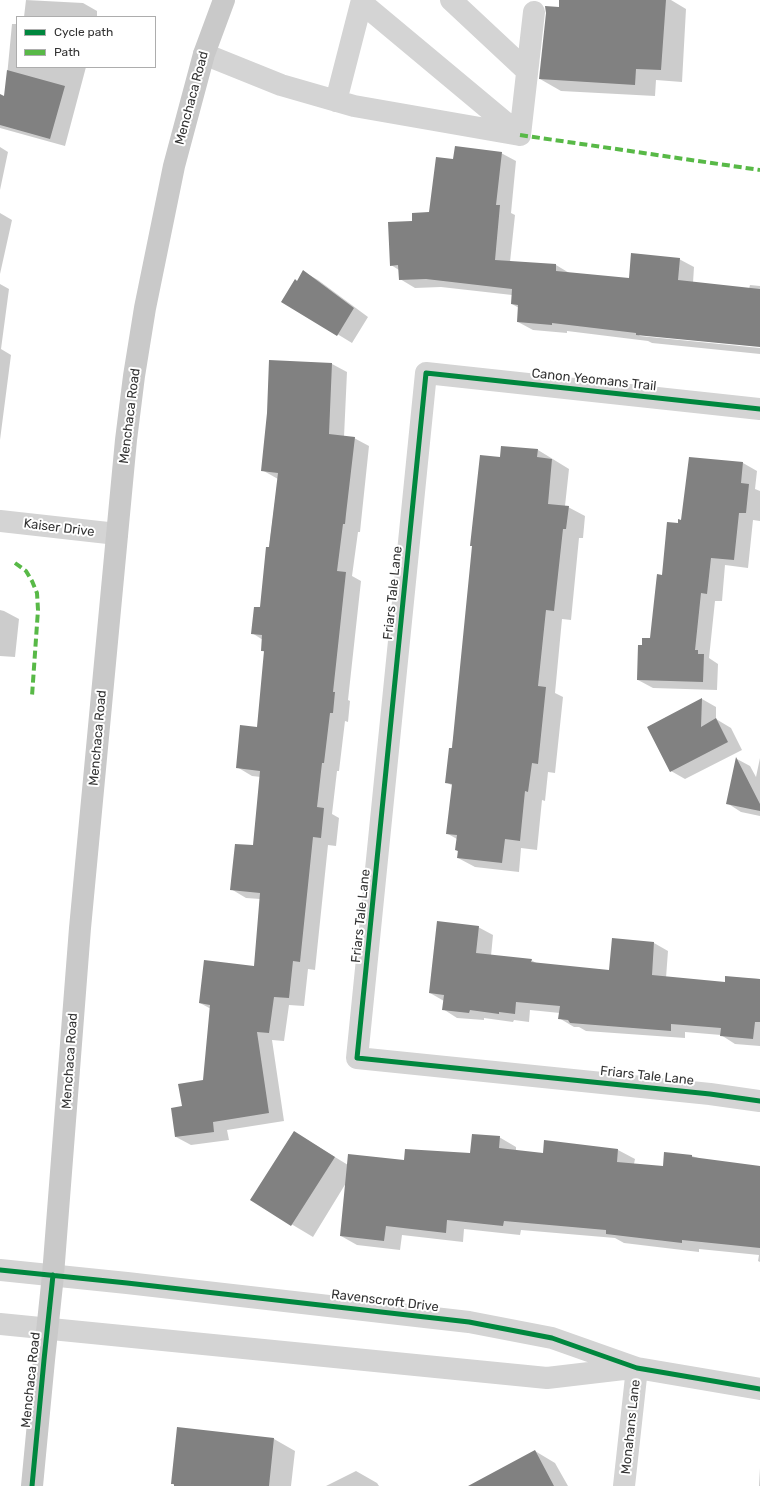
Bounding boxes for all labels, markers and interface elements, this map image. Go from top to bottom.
legend [16,16,156,68]
text: Cycle path [54,25,113,39]
text: Path [54,45,80,59]
street label: Menchaca Road [172,50,212,146]
street label: Canon Yeomans Trail [531,366,657,394]
street label: Menchaca Road [116,367,144,465]
street label: Kaiser Drive [23,516,95,540]
street label: Friars Tale Lane [380,545,406,641]
street label: Menchaca Road [86,689,110,787]
street label: Friars Tale Lane [348,868,374,964]
street label: Menchaca Road [59,1013,81,1109]
street label: Friars Tale Lane [599,1063,695,1089]
street label: Ravenscroft Drive [330,1287,440,1315]
street label: Menchaca Road [18,1331,44,1429]
street label: Monahans Lane [618,1379,644,1475]

